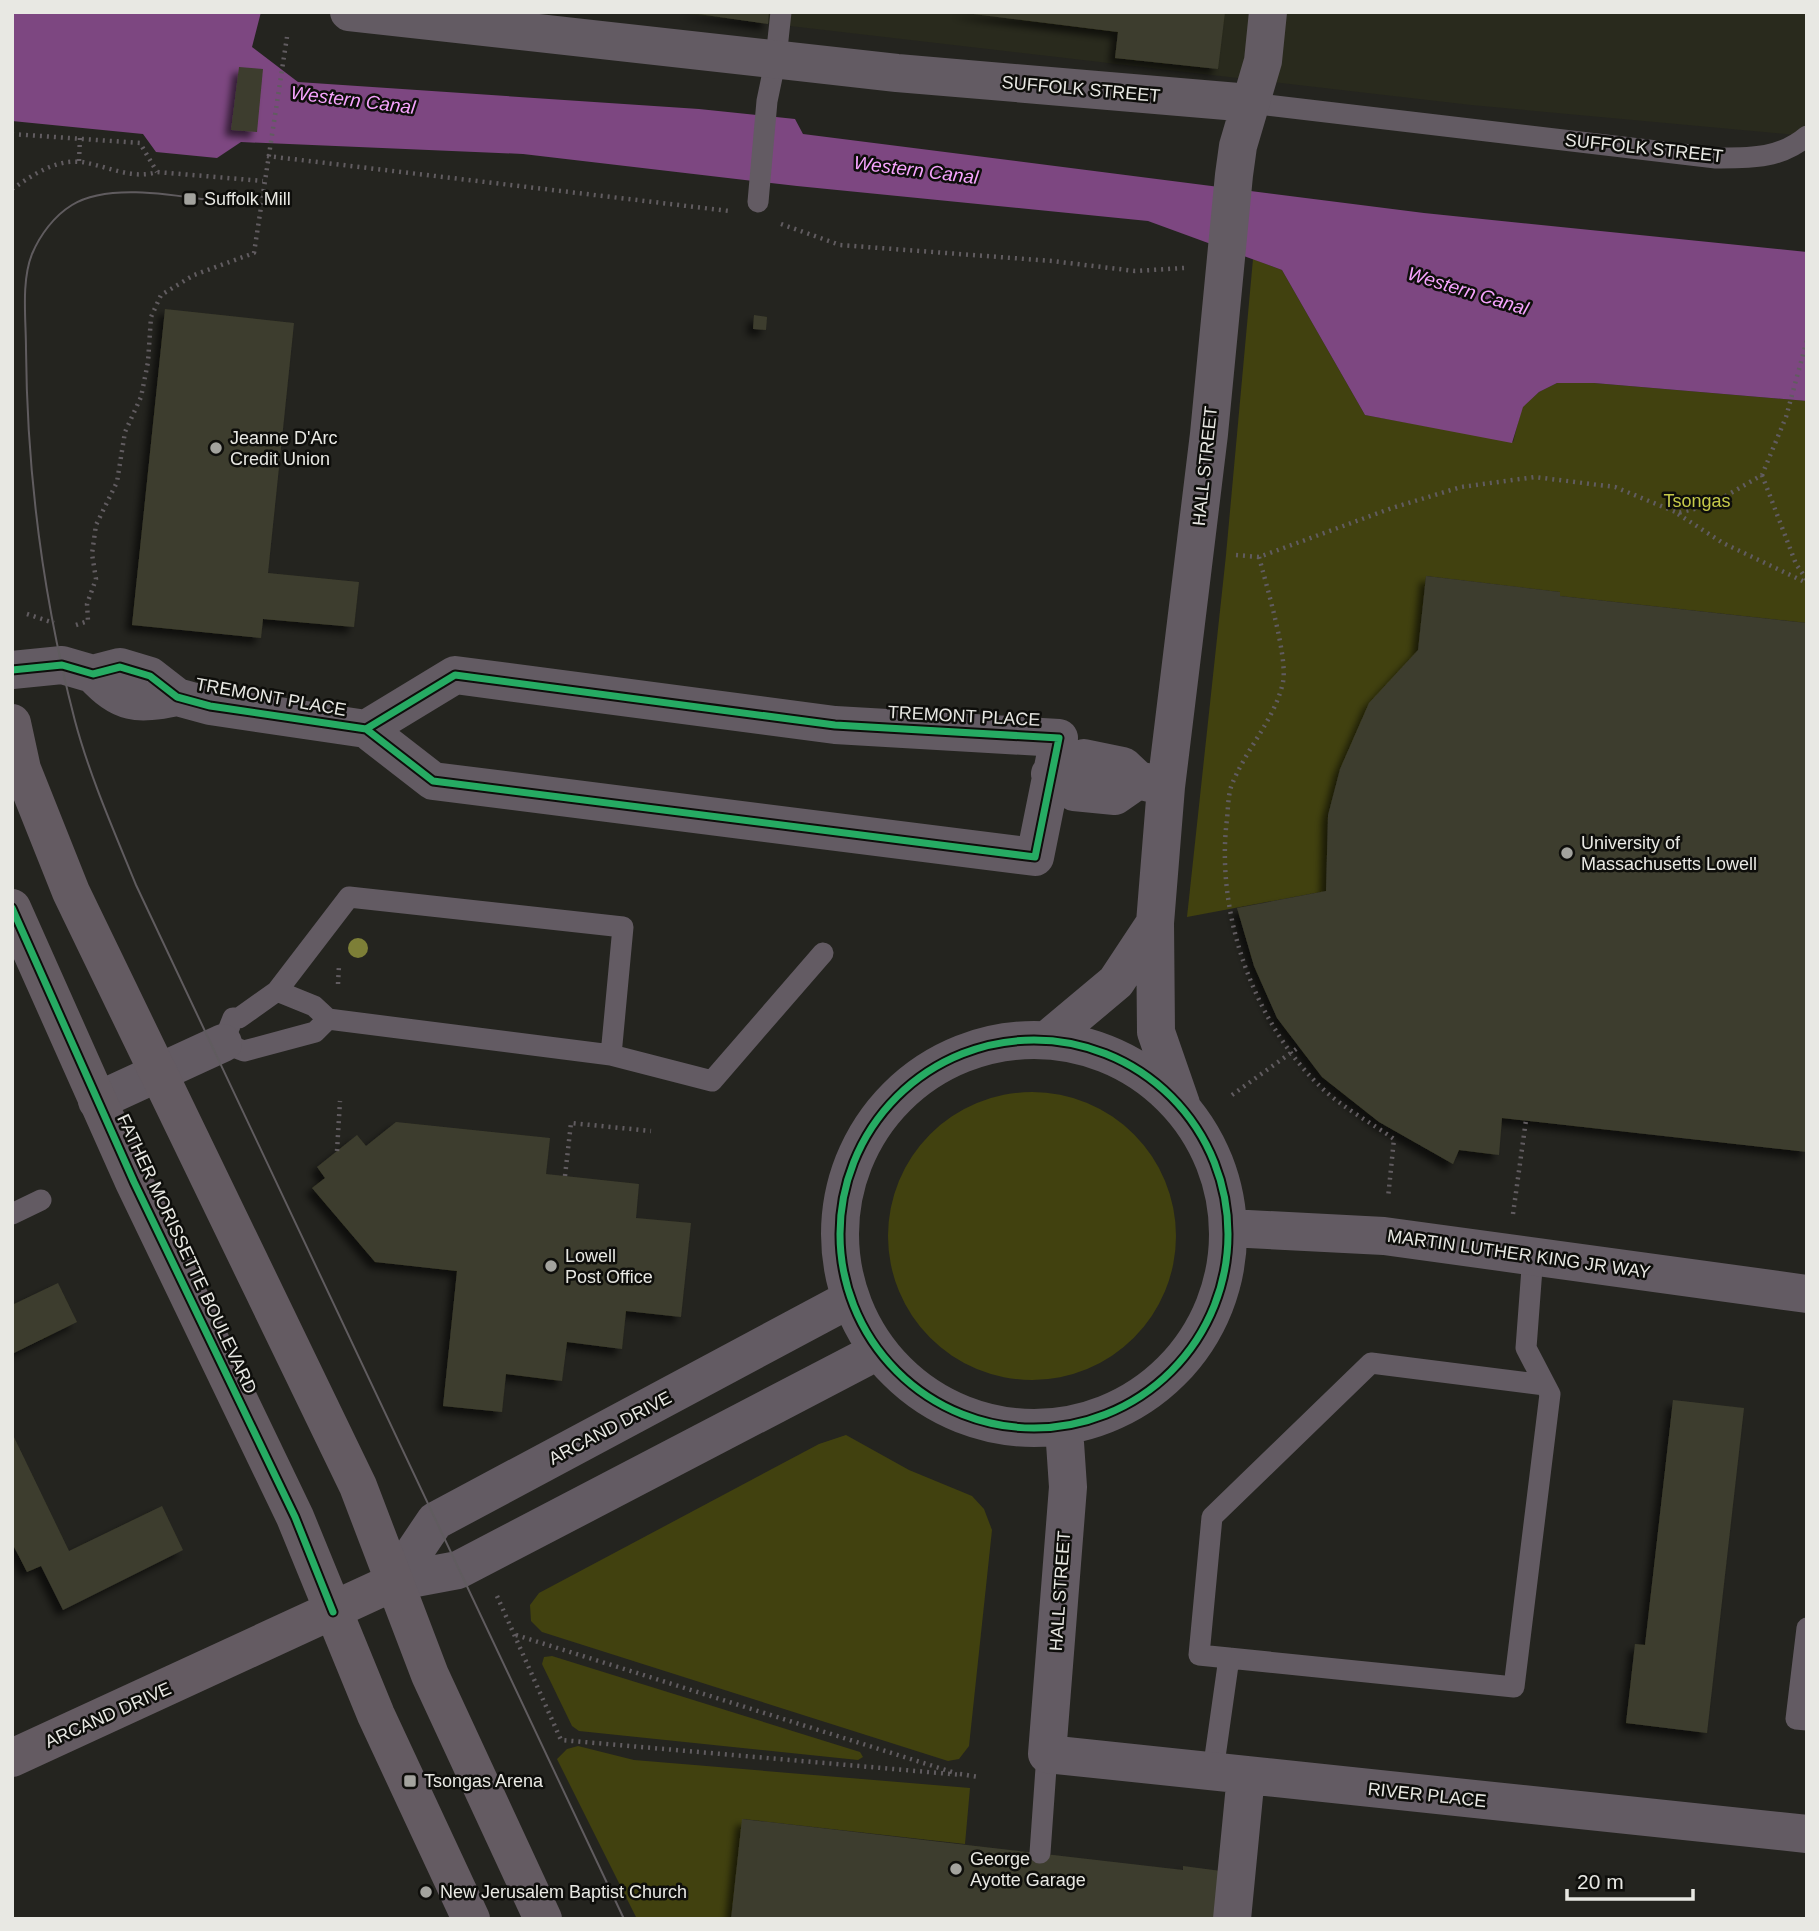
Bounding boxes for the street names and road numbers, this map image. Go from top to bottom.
street label: SUFFOLK STREET [1001,72,1161,106]
street label: SUFFOLK STREET [1564,130,1724,166]
street label: HALL STREET [1189,405,1221,527]
street label: TREMONT PLACE [194,674,348,720]
street label: TREMONT PLACE [887,702,1041,730]
street label: FATHER MORISSETTE BOULEVARD [113,1111,261,1397]
street label: MARTIN LUTHER KING JR WAY [1386,1226,1652,1282]
street label: ARCAND DRIVE [545,1387,675,1469]
street label: HALL STREET [1046,1530,1074,1652]
street label: ARCAND DRIVE [42,1678,174,1752]
street label: RIVER PLACE [1367,1779,1487,1811]

